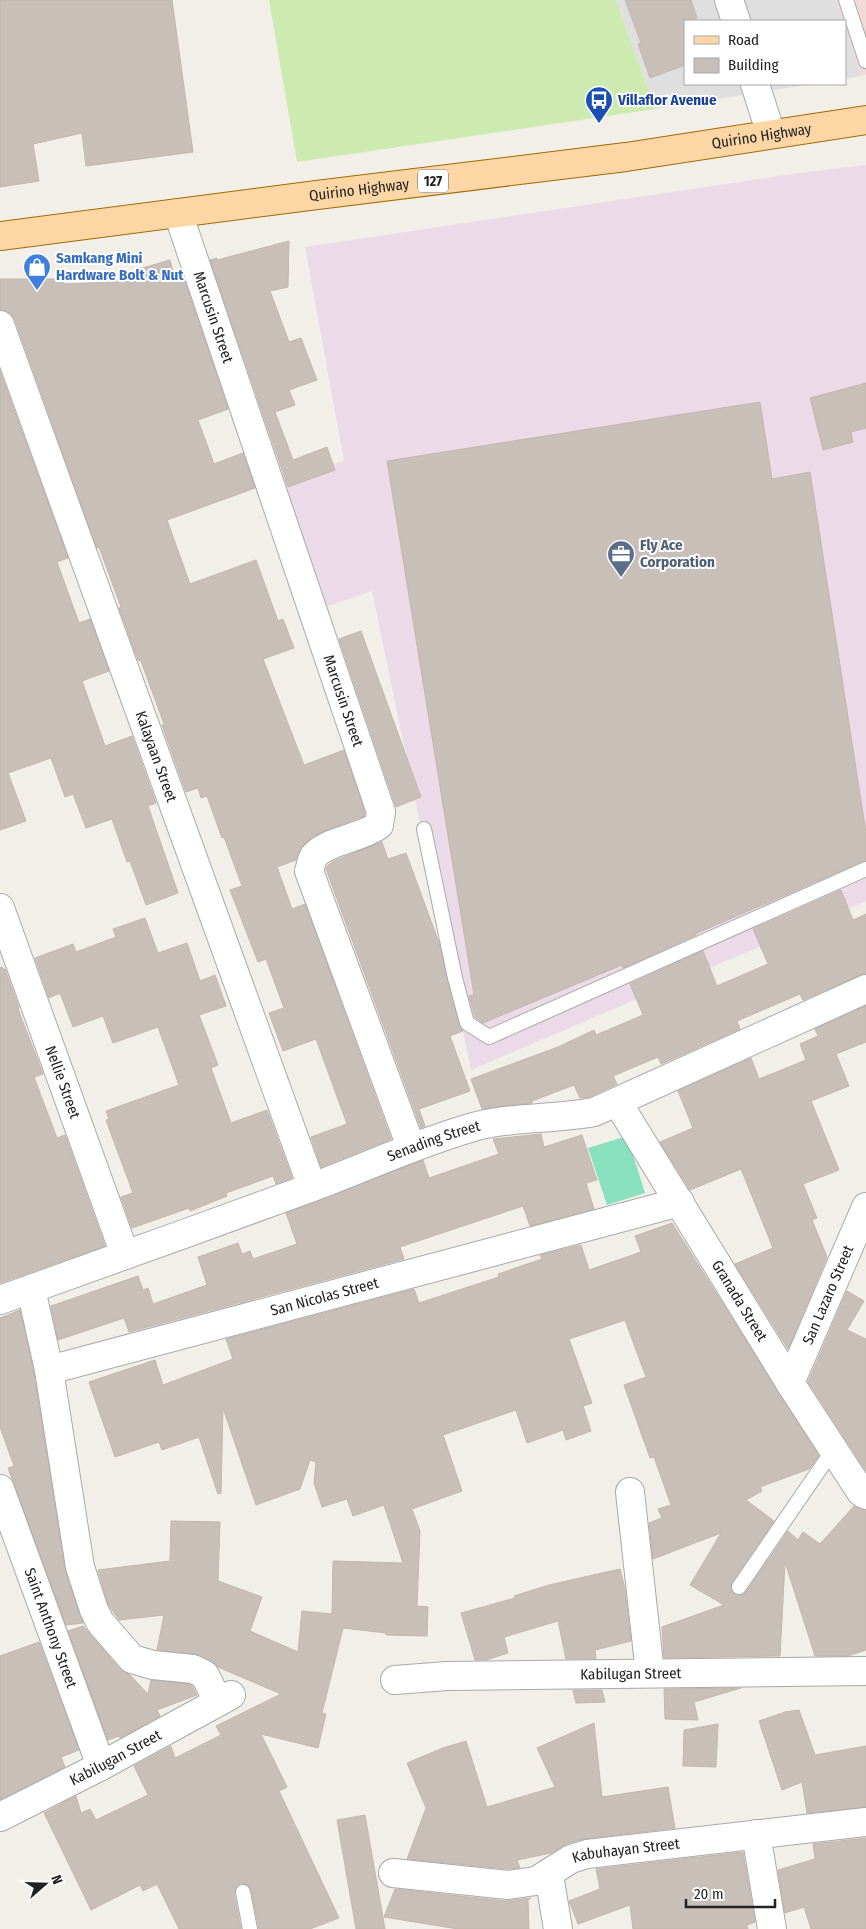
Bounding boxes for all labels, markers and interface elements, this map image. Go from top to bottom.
legend [684,20,846,85]
text: Road [728,31,759,49]
text: Building [728,56,779,74]
bus stop icon: Villaflor Avenue [584,85,614,124]
place label: Villaflor Avenue [617,91,717,109]
street label: Quirino Highway [710,120,813,153]
road number: 127 [418,170,448,192]
street label: Quirino Highway [308,175,410,205]
place label: Samkang Mini Hardware Bolt & Nut [56,249,184,284]
shop icon: Samkang Mini Hardware Bolt & Nut [22,252,52,291]
street label: Marcusin Street [189,269,237,365]
place label: Fly Ace Corporation [640,536,715,571]
office icon: Fly Ace Corporation [606,539,636,578]
street label: Marcusin Street [319,653,367,749]
street label: Kalayaan Street [131,709,181,805]
street label: Nellie Street [41,1043,84,1121]
street label: Senading Street [384,1117,482,1166]
street label: San Lazaro Street [799,1242,857,1347]
street label: Granada Street [708,1257,771,1345]
street label: San Nicolas Street [268,1274,381,1320]
street label: Saint Anthony Street [21,1566,81,1691]
street label: Kabilugan Street [580,1664,682,1683]
street label: Kabilugan Street [67,1726,165,1789]
street label: Kabuhayan Street [570,1834,681,1867]
north arrow [20,1859,70,1909]
text: N [47,1873,66,1887]
scale bar [686,1876,775,1908]
text: 20 m [694,1885,724,1903]

